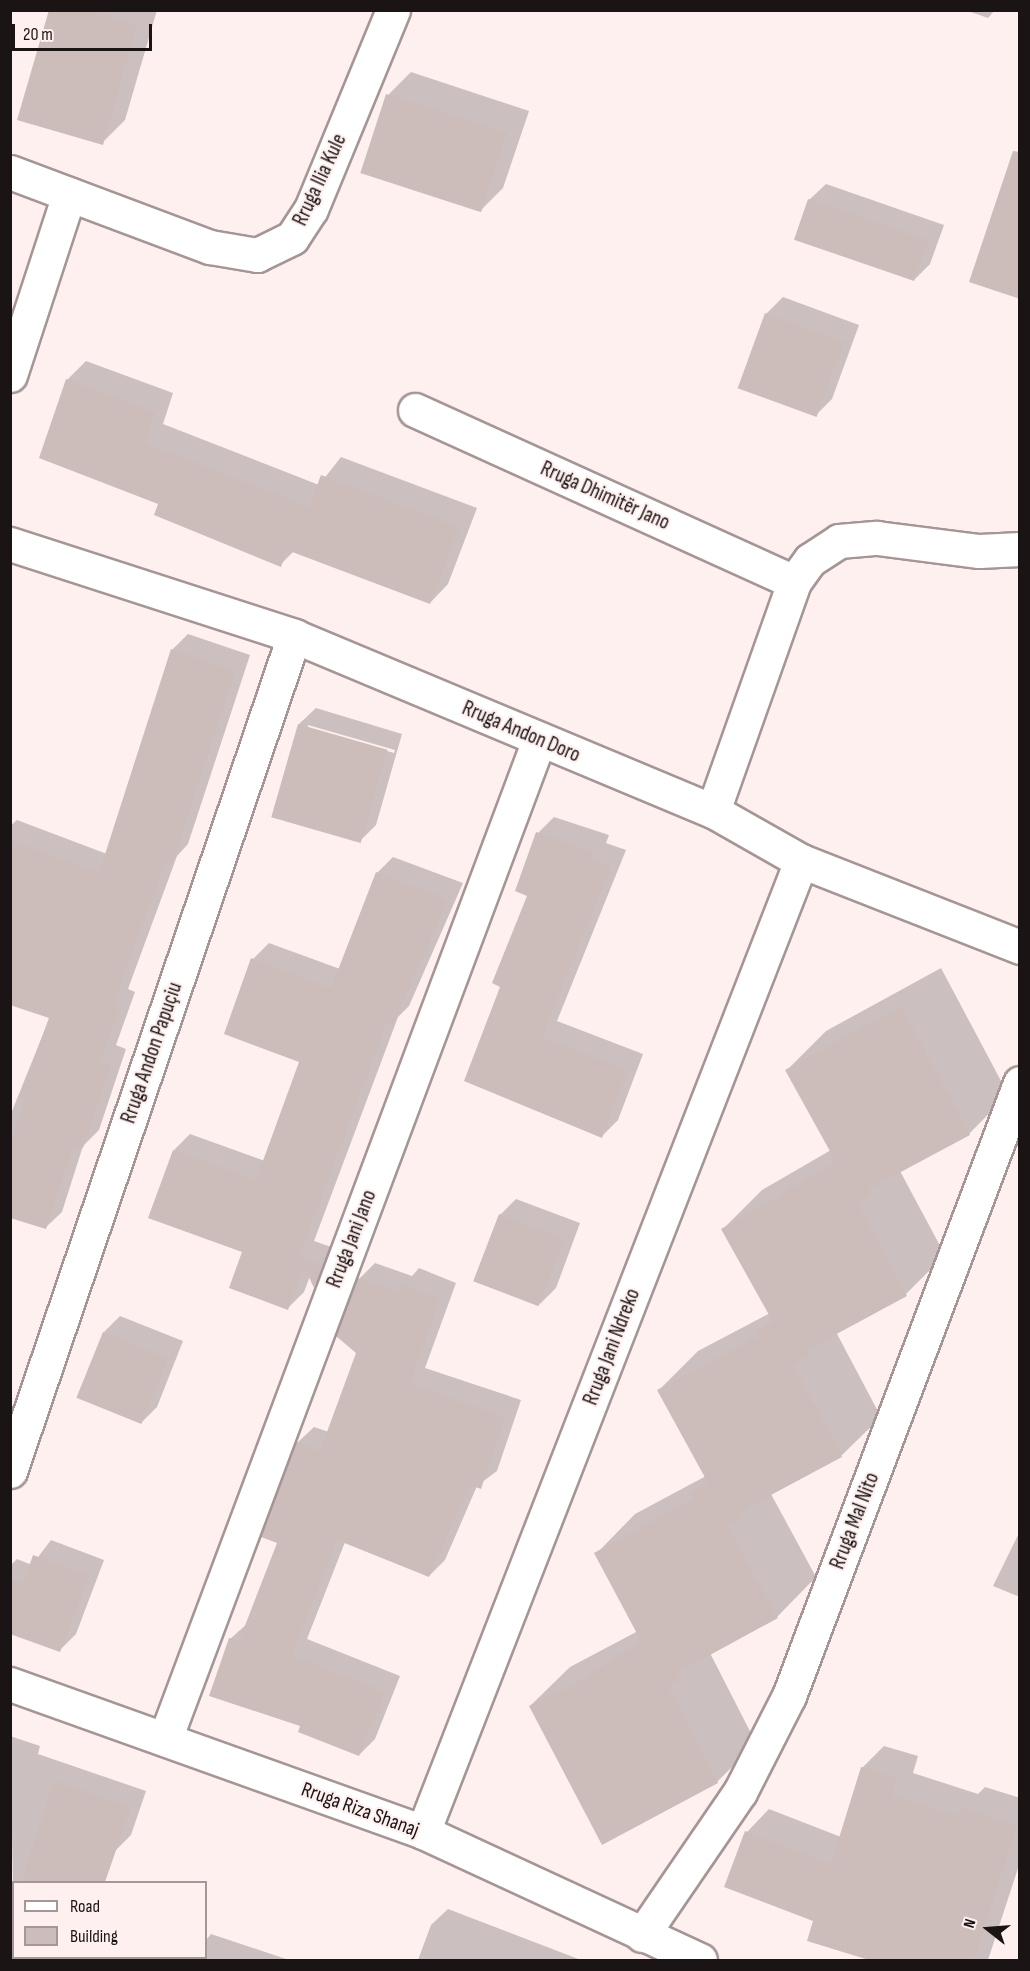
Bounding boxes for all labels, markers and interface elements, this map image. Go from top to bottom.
scale bar [15,12,154,50]
text: 20 m [23,24,53,45]
street label: Rruga Ilia Kule [288,130,352,230]
street label: Rruga Dhimitër Jano [536,456,674,536]
street label: Rruga Andon Doro [458,696,584,768]
street label: Rruga Andon Papuçiu [116,979,188,1127]
street label: Rruga Jani Jano [322,1187,382,1291]
street label: Rruga Jani Ndreko [578,1285,646,1409]
street label: Rruga Mal Nito [825,1469,885,1573]
street label: Rruga Riza Shanaj [298,1777,422,1843]
legend [12,1881,207,1959]
text: Road [70,1896,100,1917]
north arrow [958,1899,1018,1959]
text: N [960,1917,981,1930]
text: Building [70,1926,118,1947]

